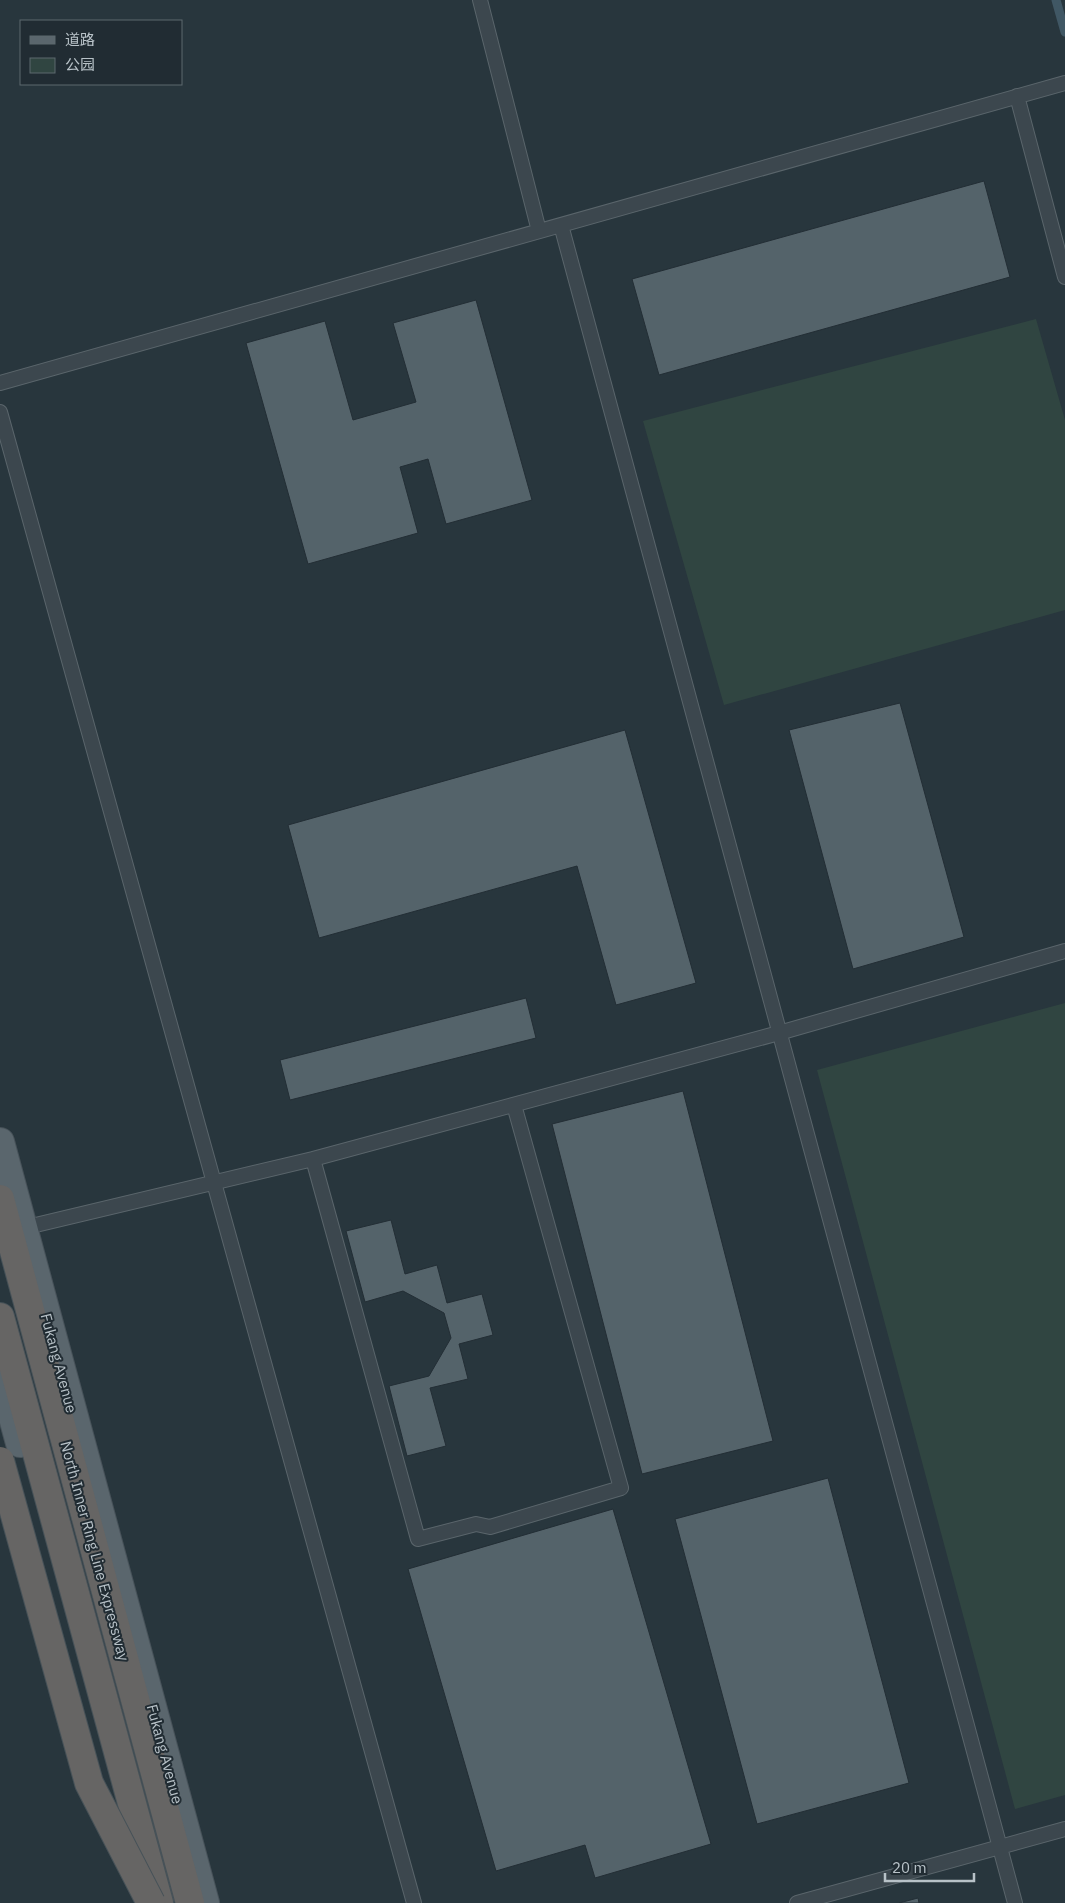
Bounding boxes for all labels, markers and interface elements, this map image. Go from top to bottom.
legend [20,20,182,85]
text: 道路 [65,30,95,49]
text: 公园 [65,55,95,74]
street label: Fukang Avenue [37,1311,81,1415]
street label: North Inner Ring Line Expressway [56,1439,134,1664]
street label: Fukang Avenue [143,1702,187,1806]
scale bar [885,1850,974,1882]
text: 20 m [892,1858,927,1877]

